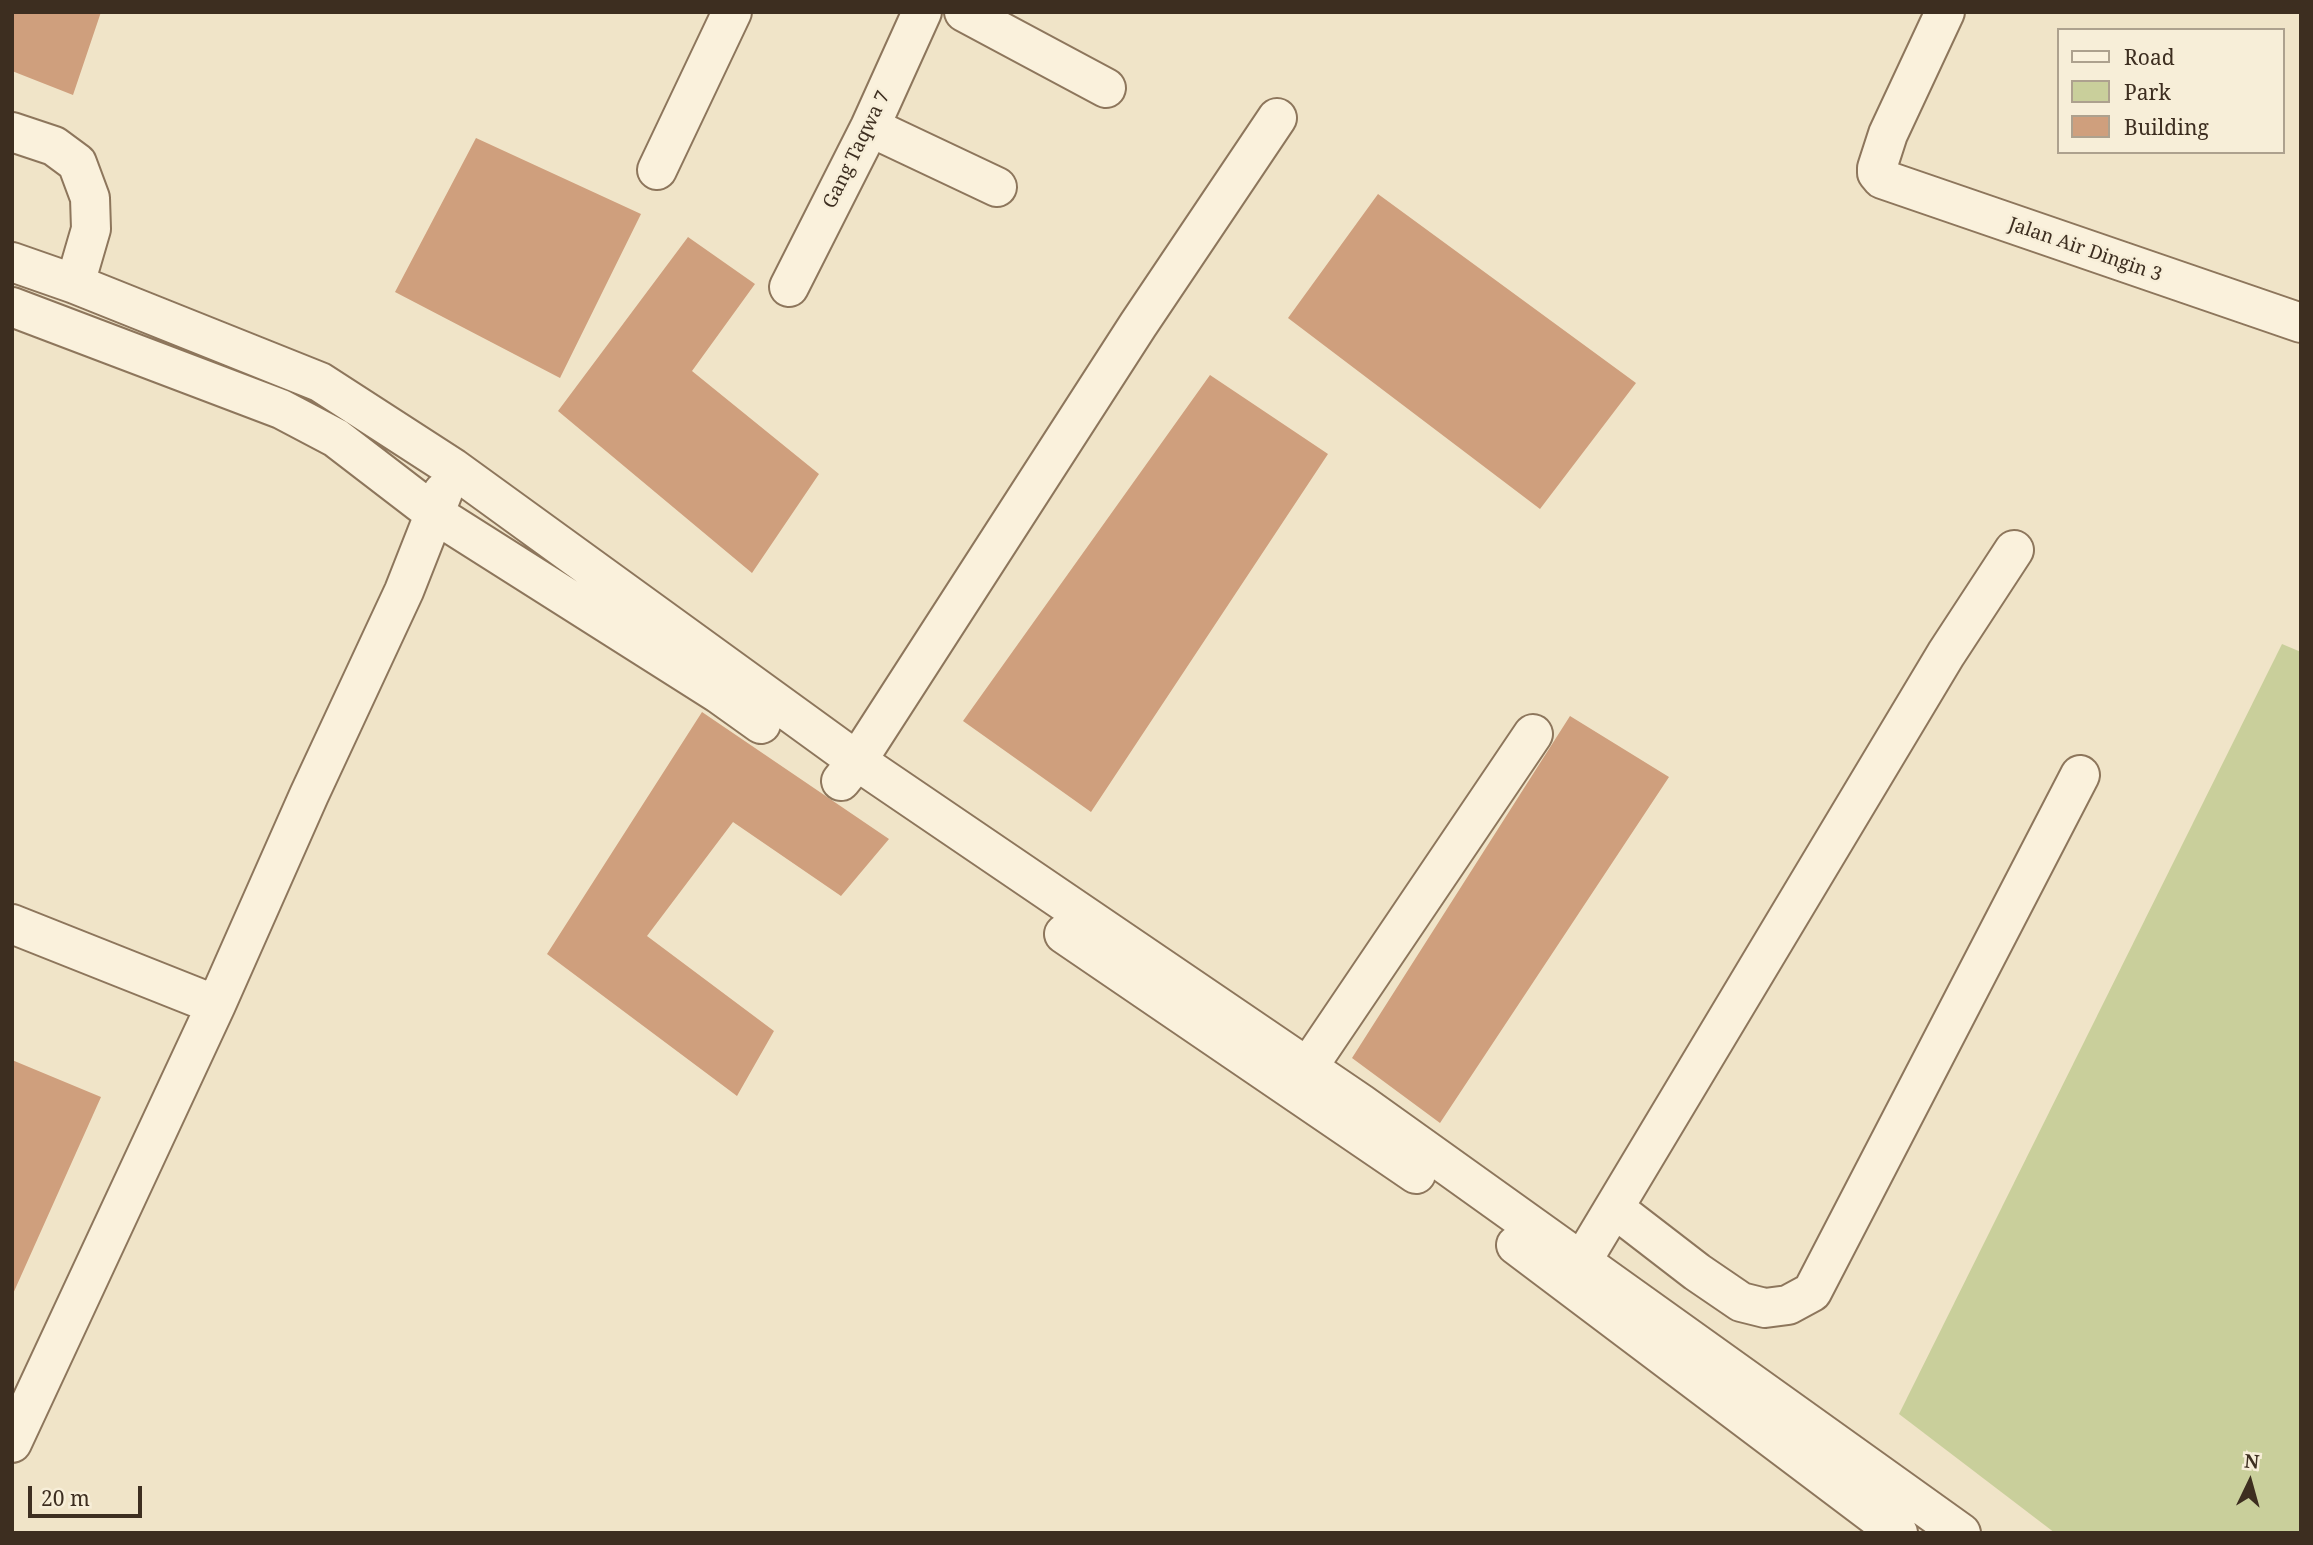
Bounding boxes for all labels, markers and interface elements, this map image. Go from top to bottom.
legend [2058,28,2285,154]
text: Road [2124,43,2175,71]
text: Park [2124,78,2171,106]
street label: Gang Taqwa 7 [819,88,895,212]
text: Building [2124,113,2209,141]
street label: Jalan Air Dingin 3 [2005,213,2165,287]
north arrow [2215,1447,2285,1517]
text: N [2243,1447,2260,1475]
scale bar [32,1472,145,1516]
text: 20 m [41,1484,90,1512]

